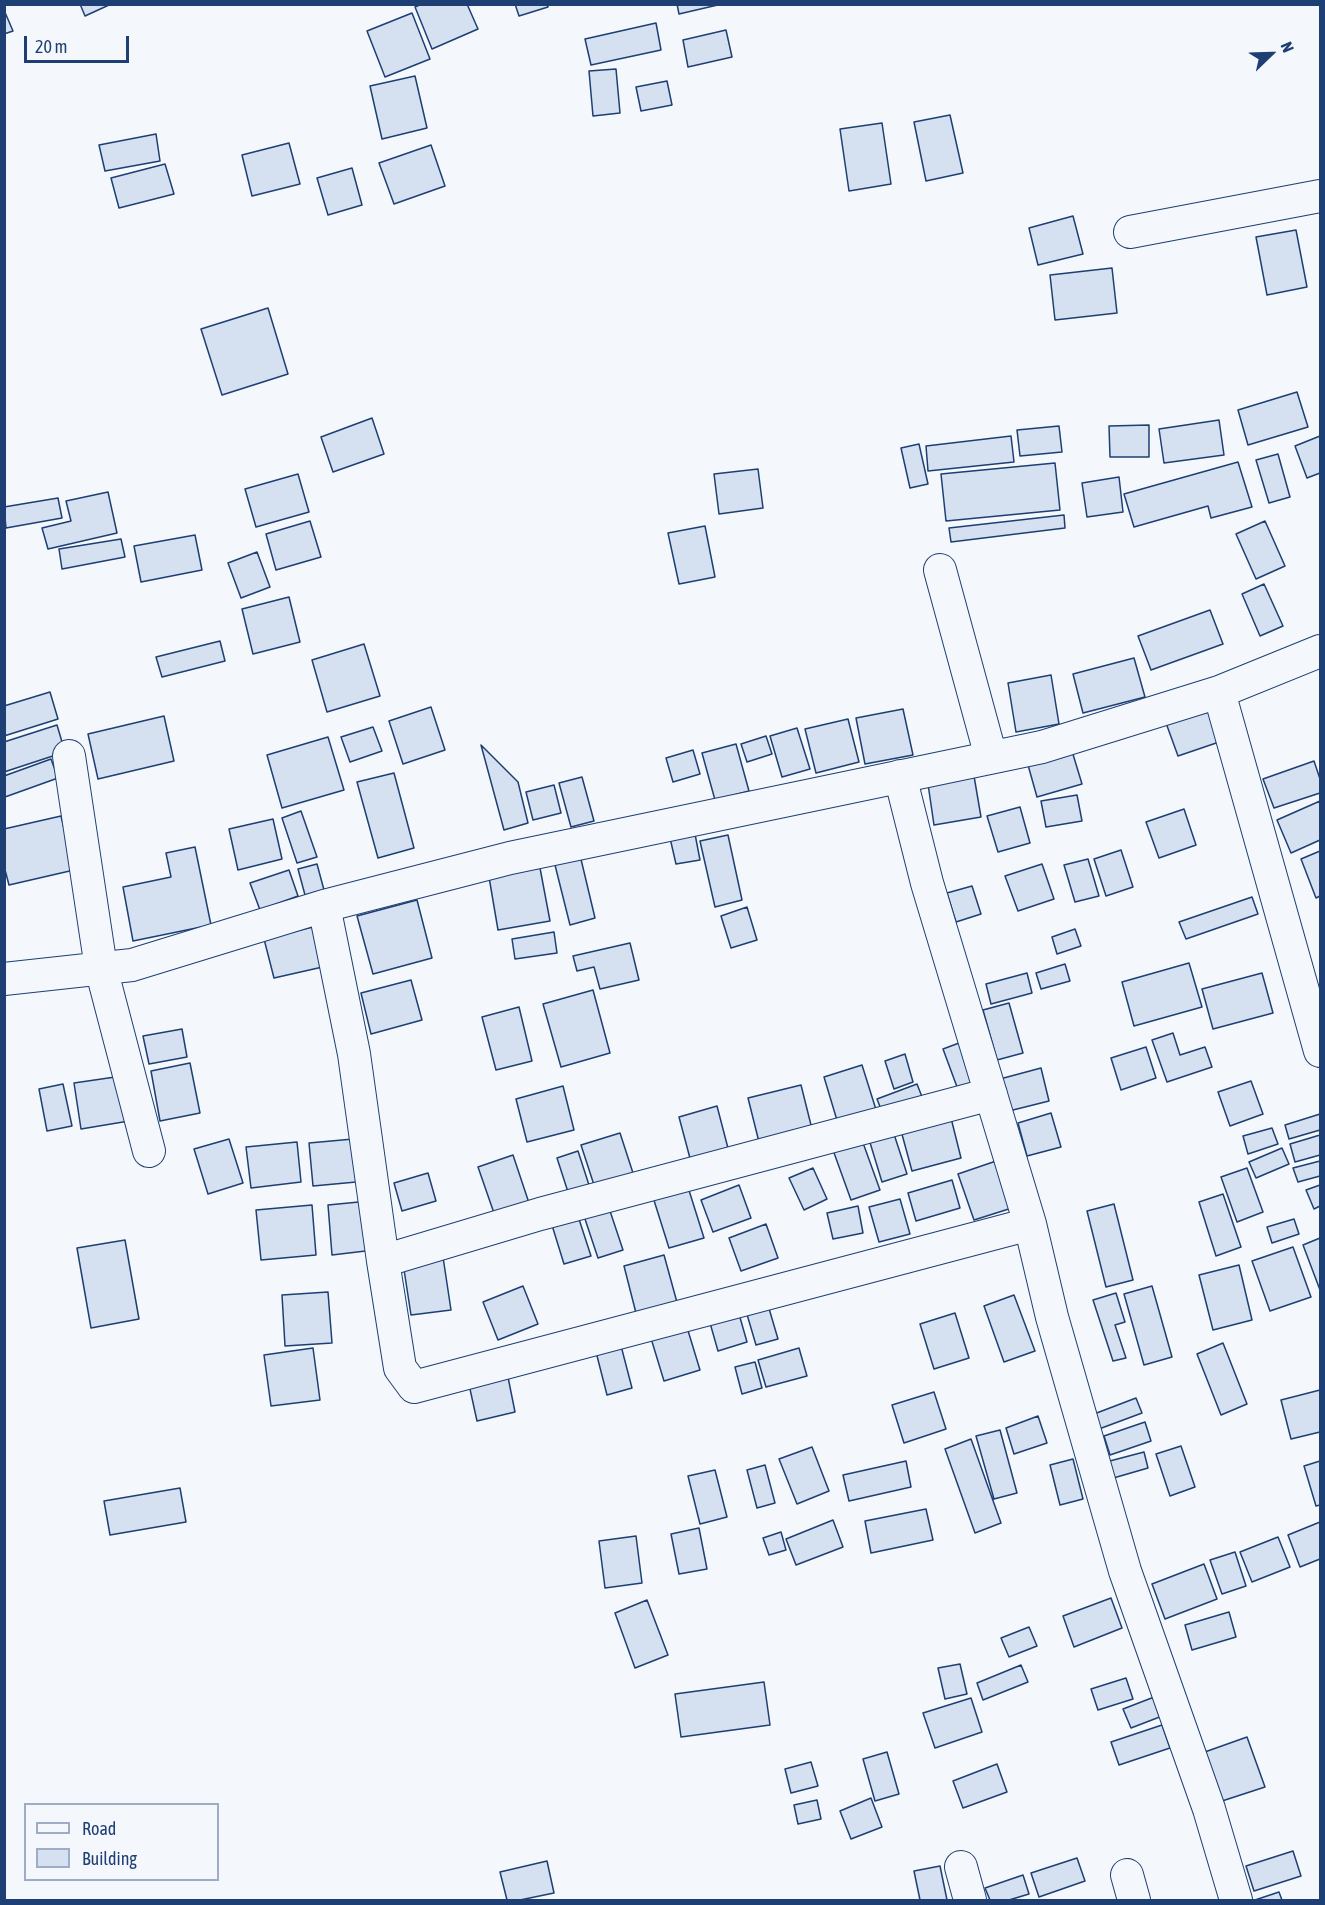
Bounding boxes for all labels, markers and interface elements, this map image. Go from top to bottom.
scale bar [27,24,132,62]
north arrow [1241,24,1301,84]
text: 20 m [35,36,67,57]
text: N [1277,39,1298,55]
legend [24,1803,219,1881]
text: Road [82,1818,116,1839]
text: Building [82,1848,137,1869]

